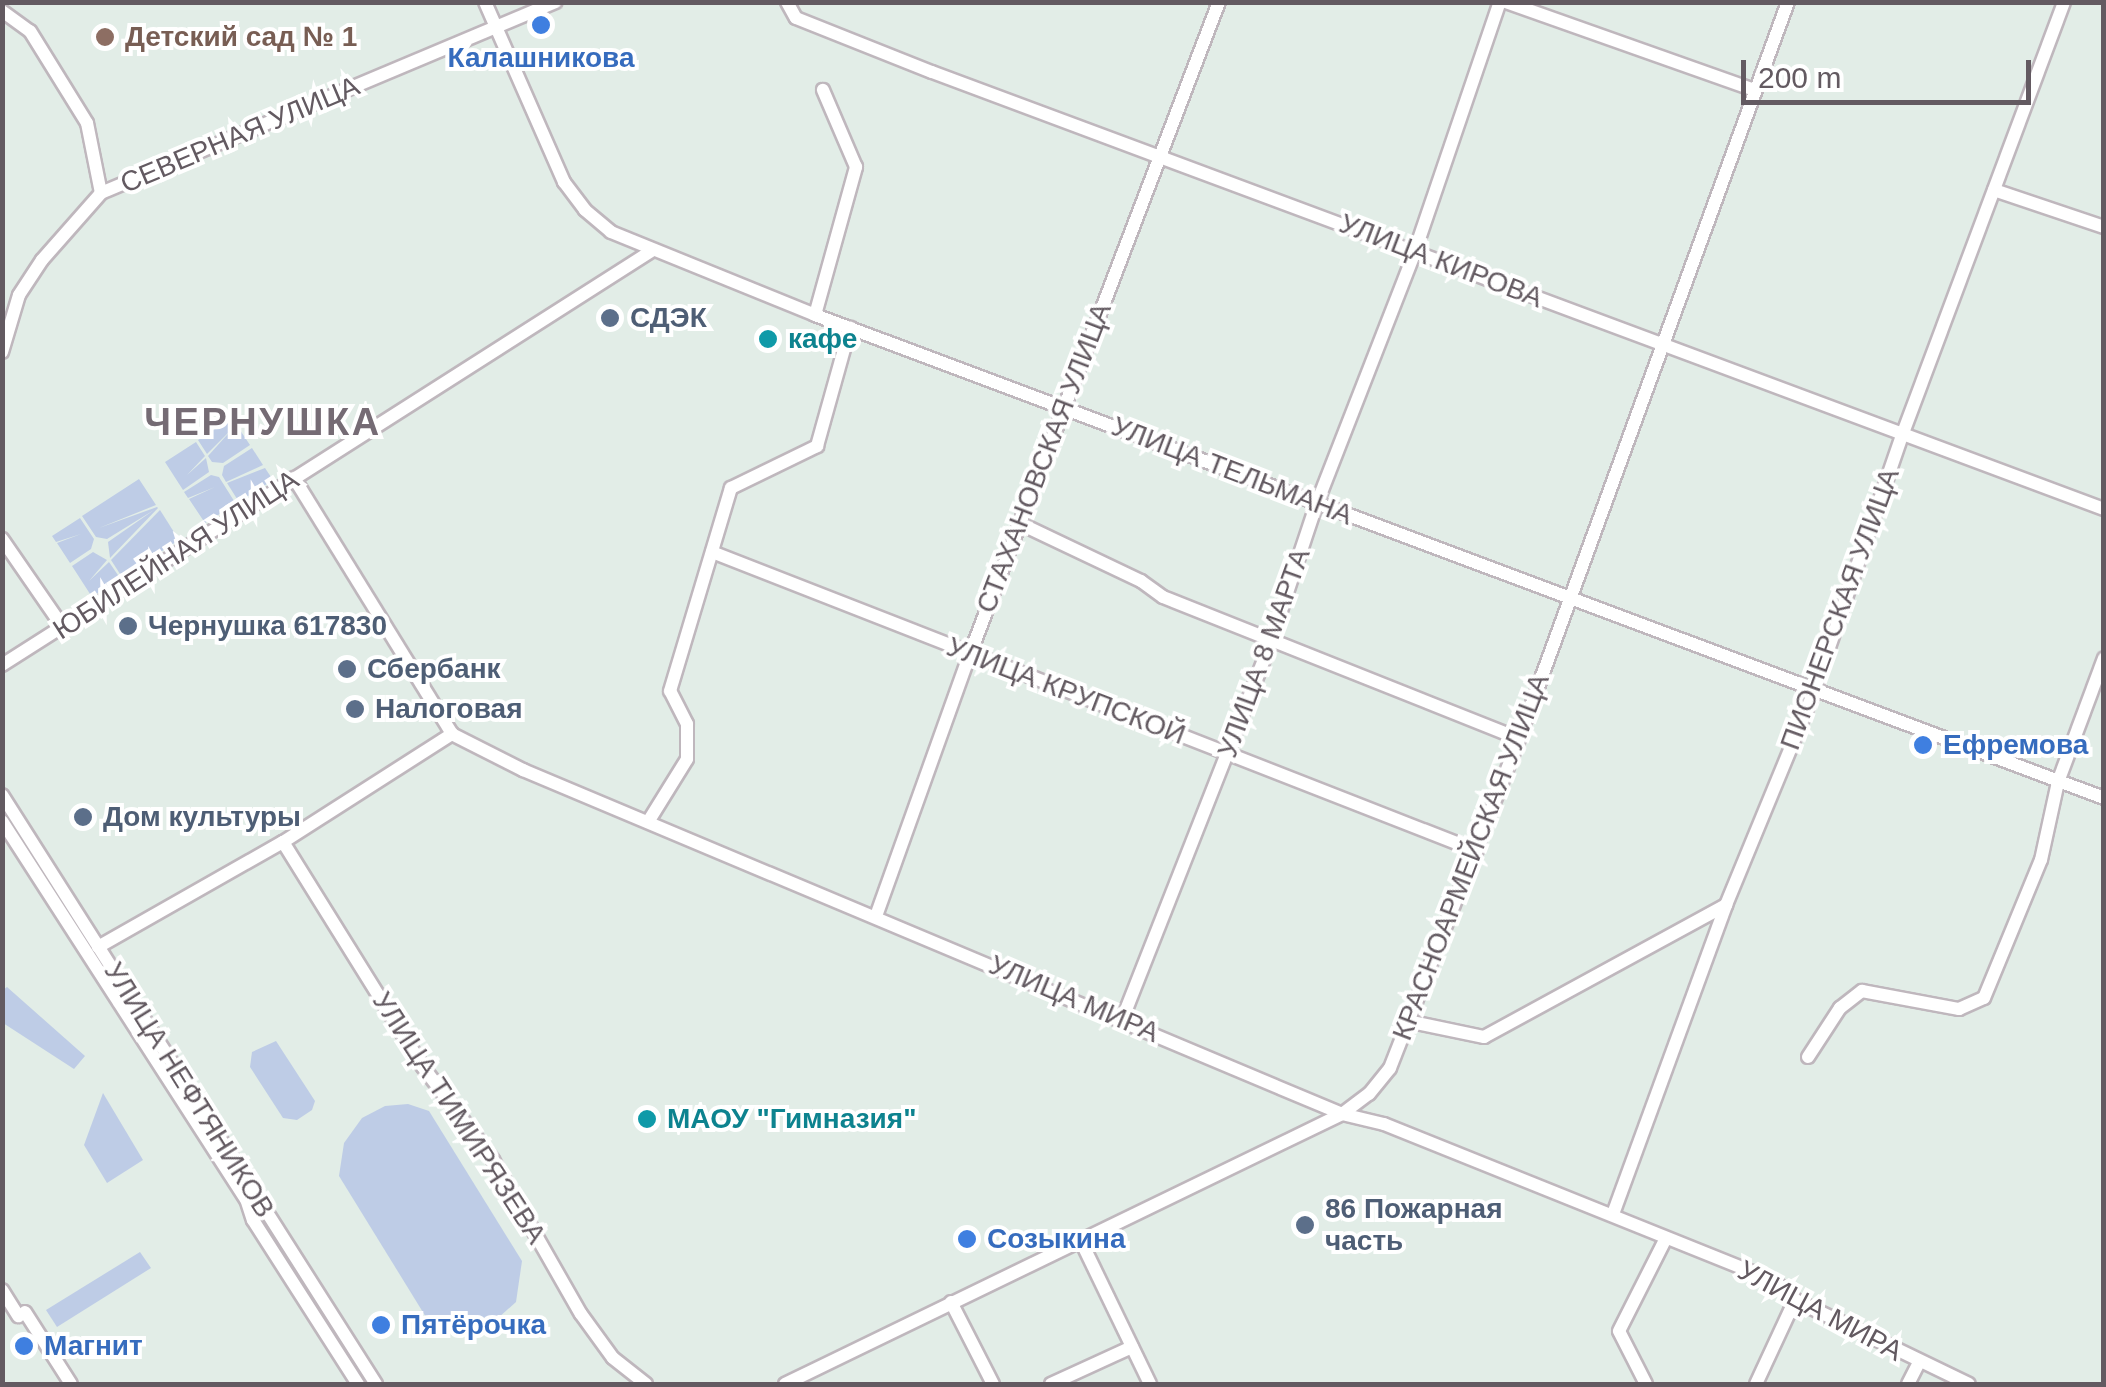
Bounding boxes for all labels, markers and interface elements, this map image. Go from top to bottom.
marker: Калашникова [530,14,552,36]
place label: Детский сад № 1 [125,20,357,54]
marker: Детский сад № 1 [94,26,116,48]
scale bar [1746,40,2036,102]
place label: Калашникова [448,41,634,75]
text: 200 m [1758,61,1841,94]
street label: СЕВЕРНАЯ УЛИЦА [115,69,365,201]
street label: УЛИЦА КИРОВА [1335,207,1547,315]
street label: СТАХАНОВСКАЯ УЛИЦА [969,298,1119,618]
place label: СДЭК [630,301,707,335]
marker: СДЭК [599,307,621,329]
place label: кафе [788,322,857,356]
marker: кафе [757,328,779,350]
district label: ЧЕРНУШКА [144,400,382,446]
street label: УЛИЦА ТЕЛЬМАНА [1107,410,1357,532]
street label: ЮБИЛЕЙНАЯ УЛИЦА [47,463,305,647]
street label: ПИОНЕРСКАЯ УЛИЦА [1773,464,1907,754]
street label: УЛИЦА 8 МАРТА [1211,544,1317,762]
place label: Чернушка 617830 [148,609,387,643]
marker: Чернушка 617830 [117,615,139,637]
street label: УЛИЦА КРУПСКОЙ [942,630,1190,752]
place label: Сбербанк [367,652,501,686]
marker: Сбербанк [336,658,358,680]
street label: КРАСНОАРМЕЙСКАЯ УЛИЦА [1385,669,1557,1045]
place label: Налоговая [375,692,522,726]
marker: Налоговая [344,698,366,720]
place label: Ефремова [1943,728,2088,762]
marker: Ефремова [1912,734,1934,756]
place label: Дом культуры [103,800,301,834]
marker: Дом культуры [72,806,94,828]
street label: УЛИЦА МИРА [984,948,1164,1050]
street label: УЛИЦА НЕФТЯНИКОВ [97,956,281,1224]
street label: УЛИЦА ТИМИРЯЗЕВА [365,986,553,1250]
place label: МАОУ "Гимназия" [667,1102,916,1136]
marker: МАОУ "Гимназия" [636,1108,658,1130]
place label: 86 Пожарная часть [1325,1192,1502,1258]
marker: 86 Пожарная часть [1294,1214,1316,1236]
place label: Созыкина [987,1222,1125,1256]
marker: Созыкина [956,1228,978,1250]
street label: УЛИЦА МИРА [1732,1254,1908,1368]
place label: Пятёрочка [401,1308,546,1342]
marker: Пятёрочка [370,1314,392,1336]
place label: Магнит [44,1329,143,1363]
marker: Магнит [13,1335,35,1357]

